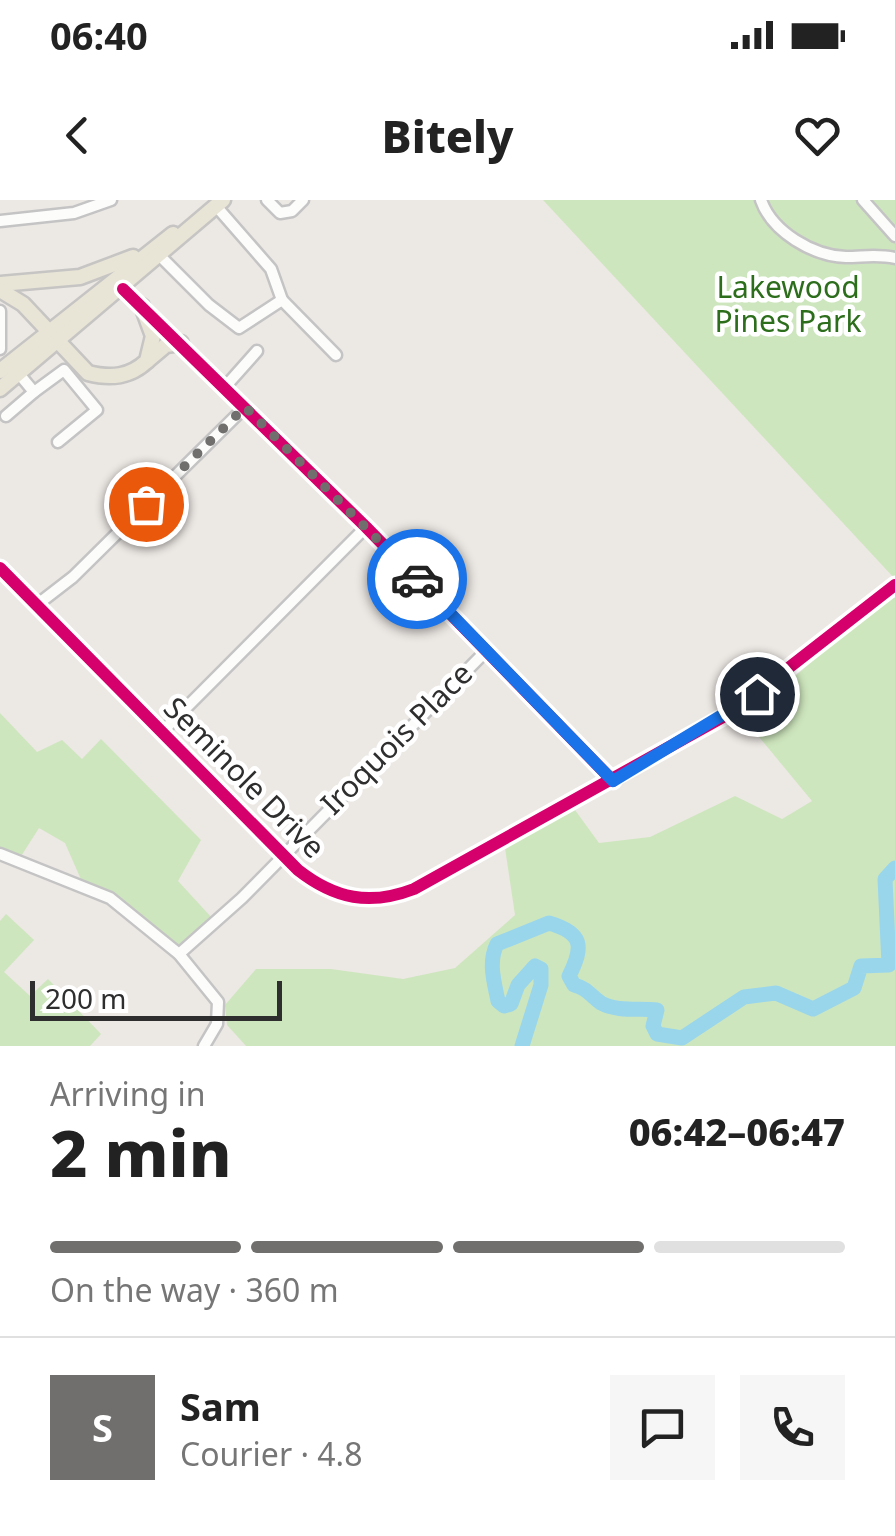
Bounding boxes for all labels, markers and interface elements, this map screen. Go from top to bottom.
text: 06:40 [50,9,148,61]
text: Bitely [382,105,513,166]
icon: back [50,108,105,163]
icon: heart [790,108,845,163]
park label: Lakewood Pines Park [715,266,861,341]
pin [104,462,189,547]
icon: bag [119,477,174,532]
courier [367,529,467,629]
icon: car [390,552,445,607]
pin [715,652,800,737]
street label: Iroquois Place [311,653,481,823]
icon: home [730,667,785,722]
street label: Seminole Drive [155,687,335,867]
scale bar [30,976,282,1020]
text: 200 m [45,979,127,1017]
text: Arriving in [50,1072,205,1115]
text: 06:42–06:47 [629,1105,845,1157]
text: 2 min [50,1108,232,1196]
text: On the way · 360 m [50,1268,339,1311]
button: chat [610,1375,715,1480]
button: phone [740,1375,845,1480]
text: Sam [180,1380,261,1432]
text: S [92,1401,113,1453]
text: Courier · 4.8 [180,1432,363,1475]

